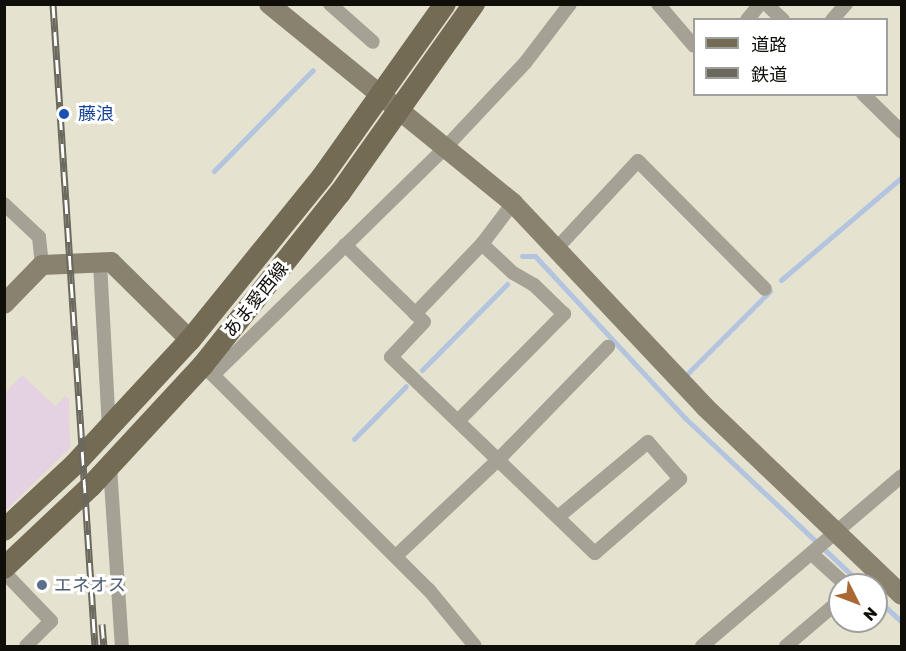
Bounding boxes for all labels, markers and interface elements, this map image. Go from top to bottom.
legend [693,18,888,96]
text: 道路 [751,34,787,56]
text: 鉄道 [751,64,787,86]
place label: 藤浪 [78,103,114,125]
marker: 藤浪 [55,105,73,123]
street label: あま愛西線 [219,258,293,342]
north arrow [828,573,888,633]
place label: エネオス [54,574,126,596]
marker: エネオス [35,578,49,592]
text: N [859,603,881,625]

